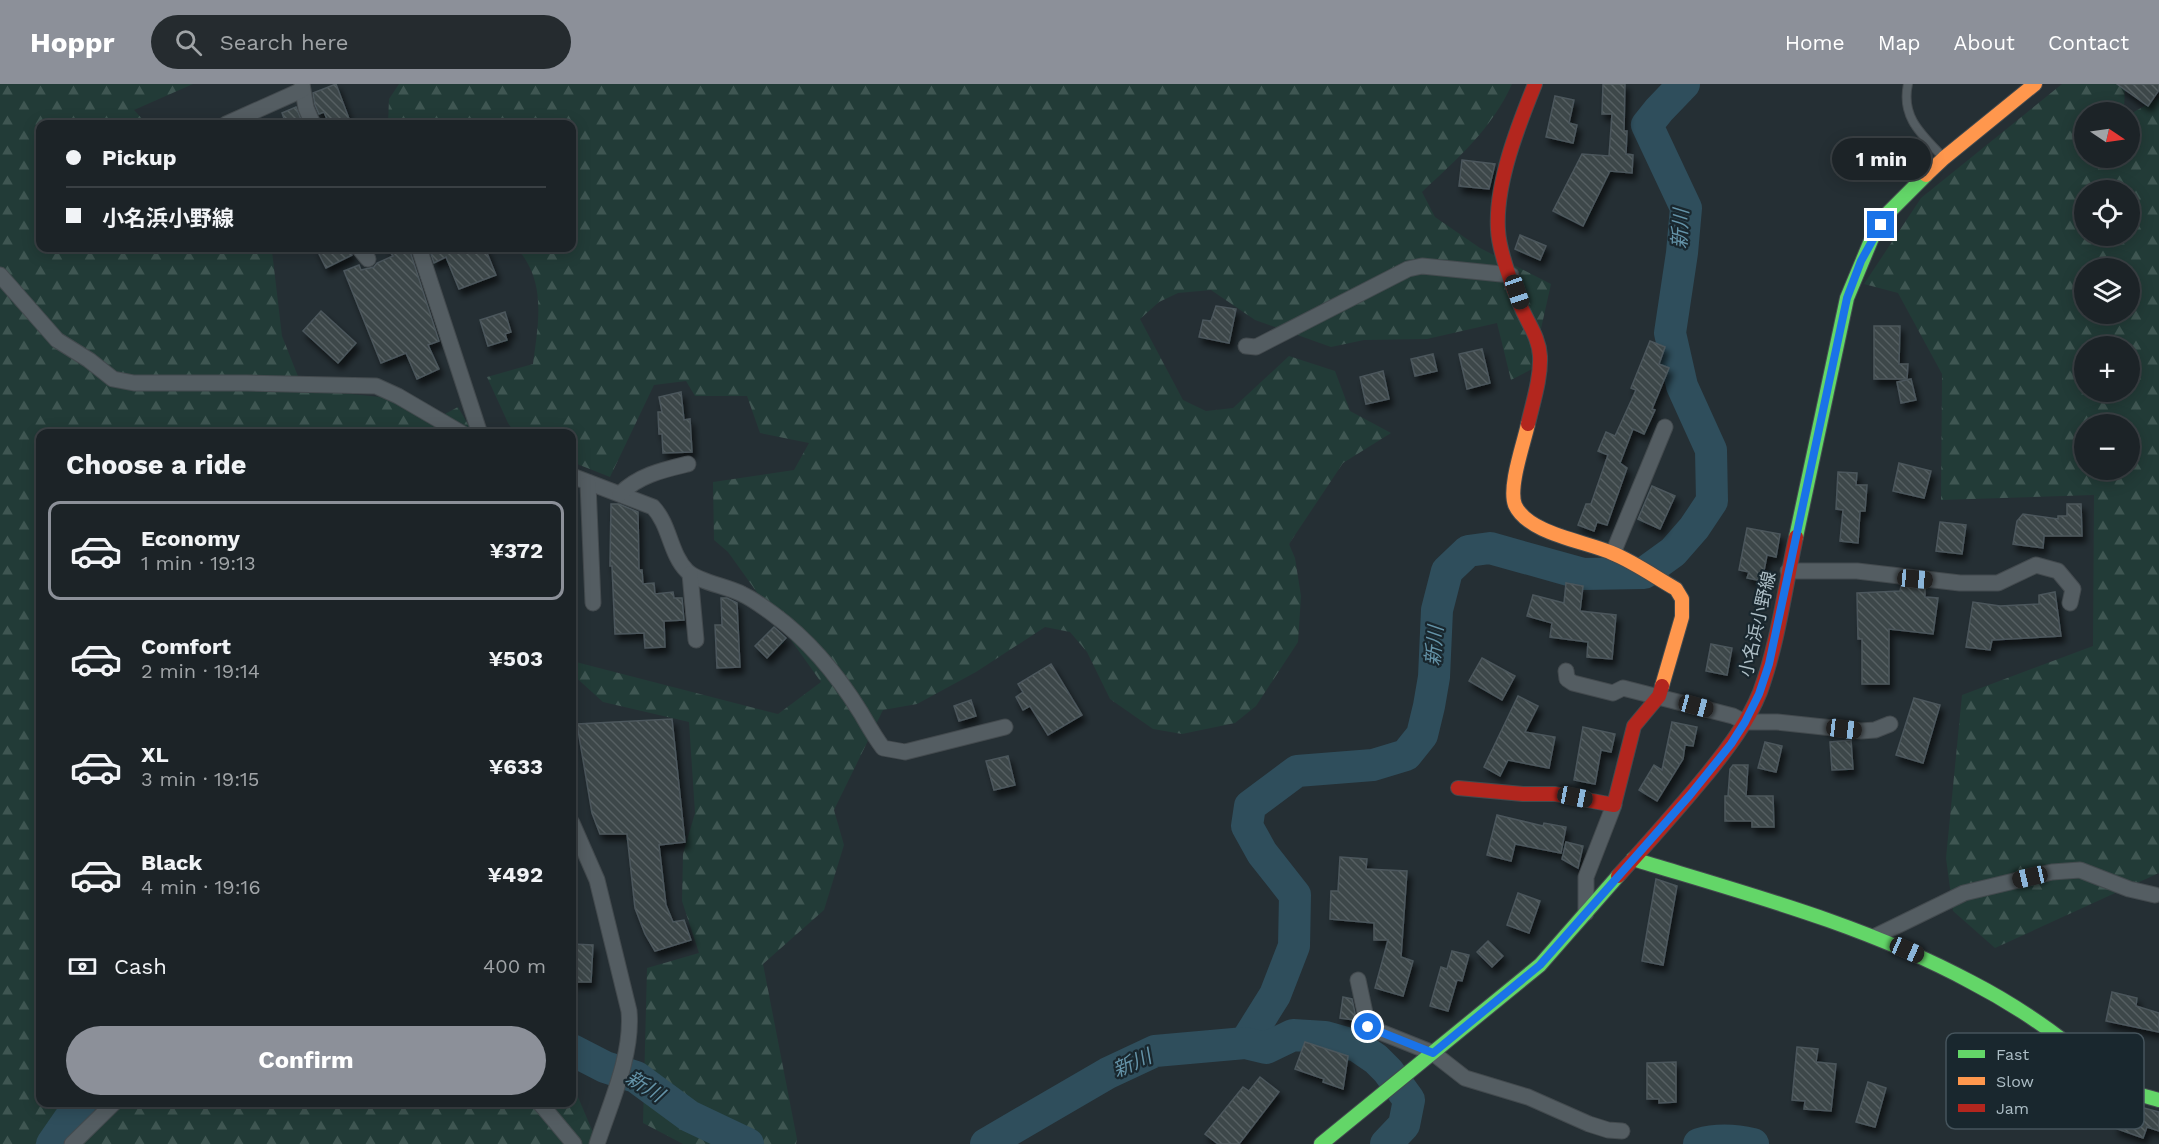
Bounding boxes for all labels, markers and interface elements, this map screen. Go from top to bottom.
search box [151,15,571,69]
text: Hoppr [30,26,115,59]
icon: search [172,26,205,59]
text: Search here [220,30,349,55]
text: Home [1785,30,1845,55]
text: Map [1878,30,1921,55]
text: About [1954,30,2015,55]
text: Contact [2048,30,2129,55]
north arrow [2074,102,2140,168]
map controls [2074,102,2140,480]
callout: 1 min [1832,138,1930,180]
text: Pickup [102,145,177,170]
text: 1 min [1856,147,1907,171]
button: locate [2074,180,2140,246]
text: 小名浜小野線 [102,206,234,231]
water label: 新川 [1667,206,1693,250]
route end [1867,211,1894,238]
button: layers [2074,258,2140,324]
car [1503,272,1531,312]
button: + [2074,336,2140,402]
button: − [2074,414,2140,480]
text: Choose a ride [66,449,246,481]
icon: car [69,524,123,578]
text: Economy [141,526,240,551]
text: ¥372 [489,538,543,563]
text: 1 min · 19:13 [141,551,256,575]
car [1896,568,1934,590]
street label: 小名浜小野線 [1735,569,1779,679]
water label: 新川 [1420,623,1448,667]
icon: car [69,632,123,686]
text: Comfort [141,634,231,659]
text: ¥503 [488,646,543,671]
text: 2 min · 19:14 [141,659,260,683]
car [1676,693,1716,719]
car [1825,718,1863,740]
icon: car [69,740,123,794]
text: XL [141,742,169,767]
text: ¥633 [489,754,543,779]
text: 3 min · 19:15 [141,767,260,791]
car [1556,785,1594,809]
icon: car [69,848,123,902]
text: Black [141,850,202,875]
text: ¥492 [487,862,543,887]
car [2010,864,2050,890]
text: 4 min · 19:16 [141,875,261,899]
car [1887,934,1927,966]
icon: cash [66,950,99,983]
text: Cash [114,954,167,979]
text: 400 m [483,954,546,978]
route start [1354,1013,1381,1040]
button: Confirm [66,1026,546,1095]
legend [1946,1033,2144,1129]
water label: 新川 [1109,1043,1157,1082]
text: Fast [1996,1045,2029,1064]
water label: 新川 [622,1065,670,1108]
text: Slow [1996,1072,2034,1091]
text: Jam [1996,1099,2029,1118]

